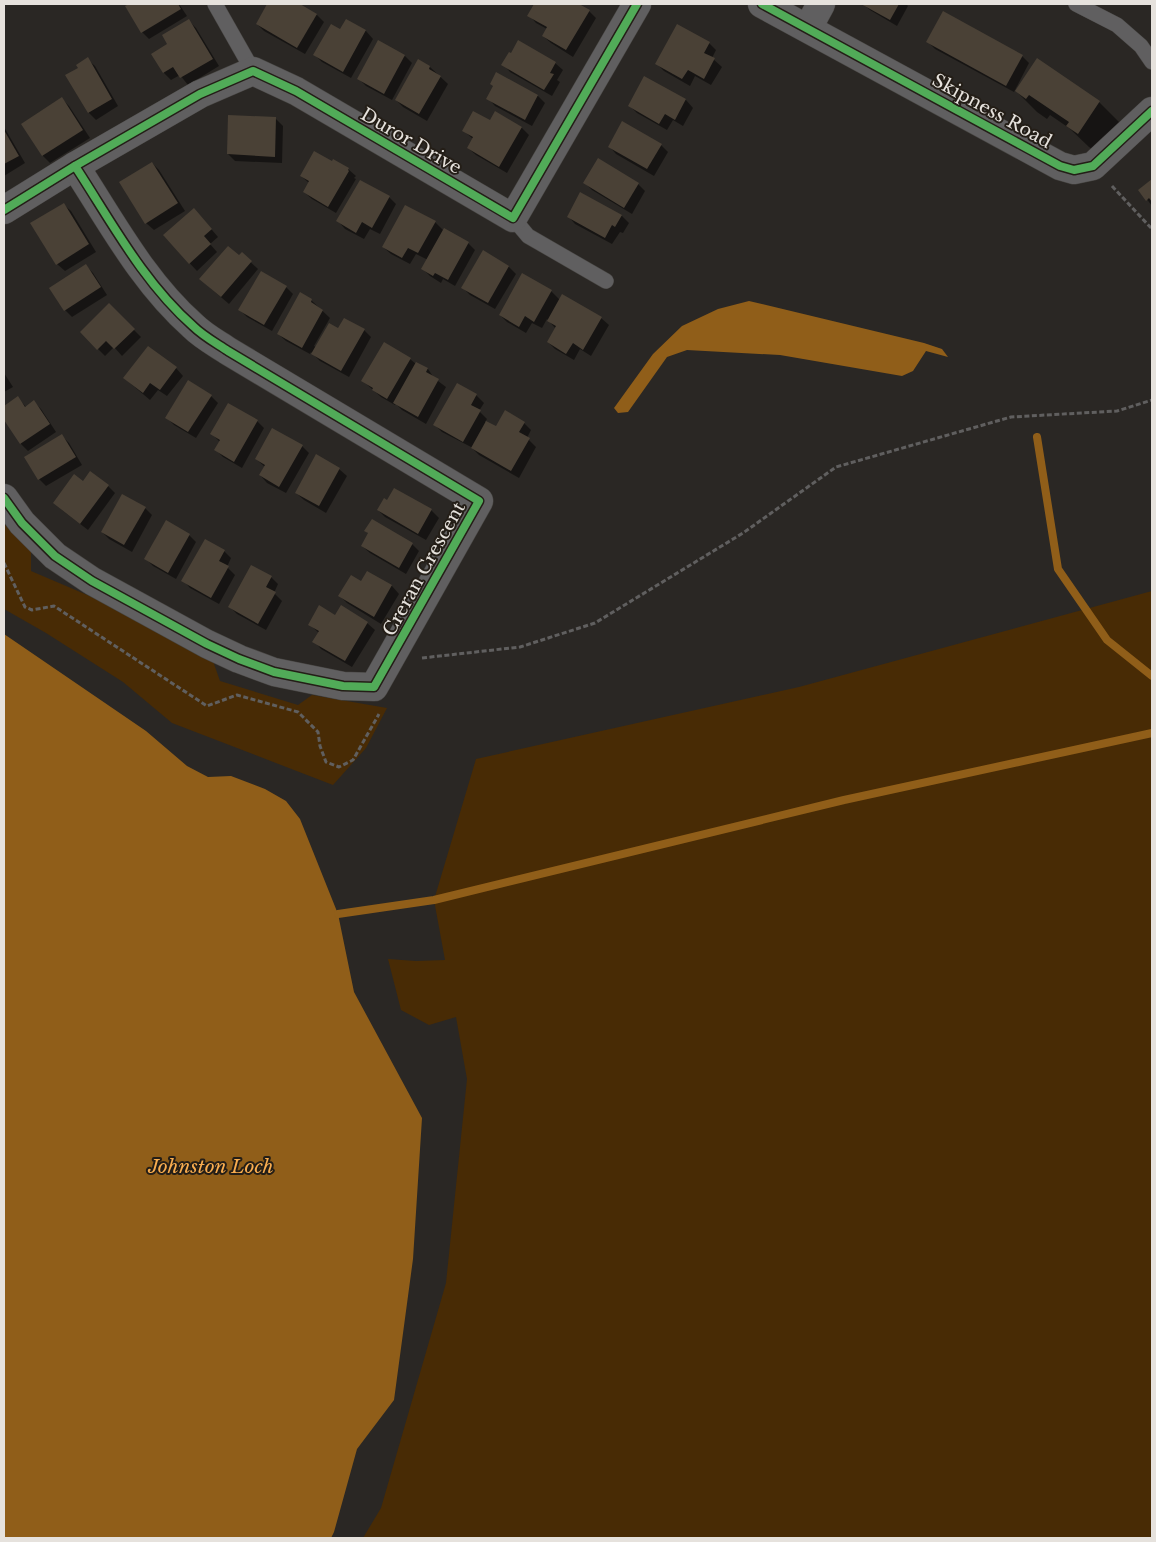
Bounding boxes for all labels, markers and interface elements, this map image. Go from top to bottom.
street label: Skipness Road [928,69,1056,153]
street label: Duror Drive [357,103,465,179]
street label: Creran Crescent [378,498,470,640]
water label: Johnston Loch [147,1155,274,1178]

